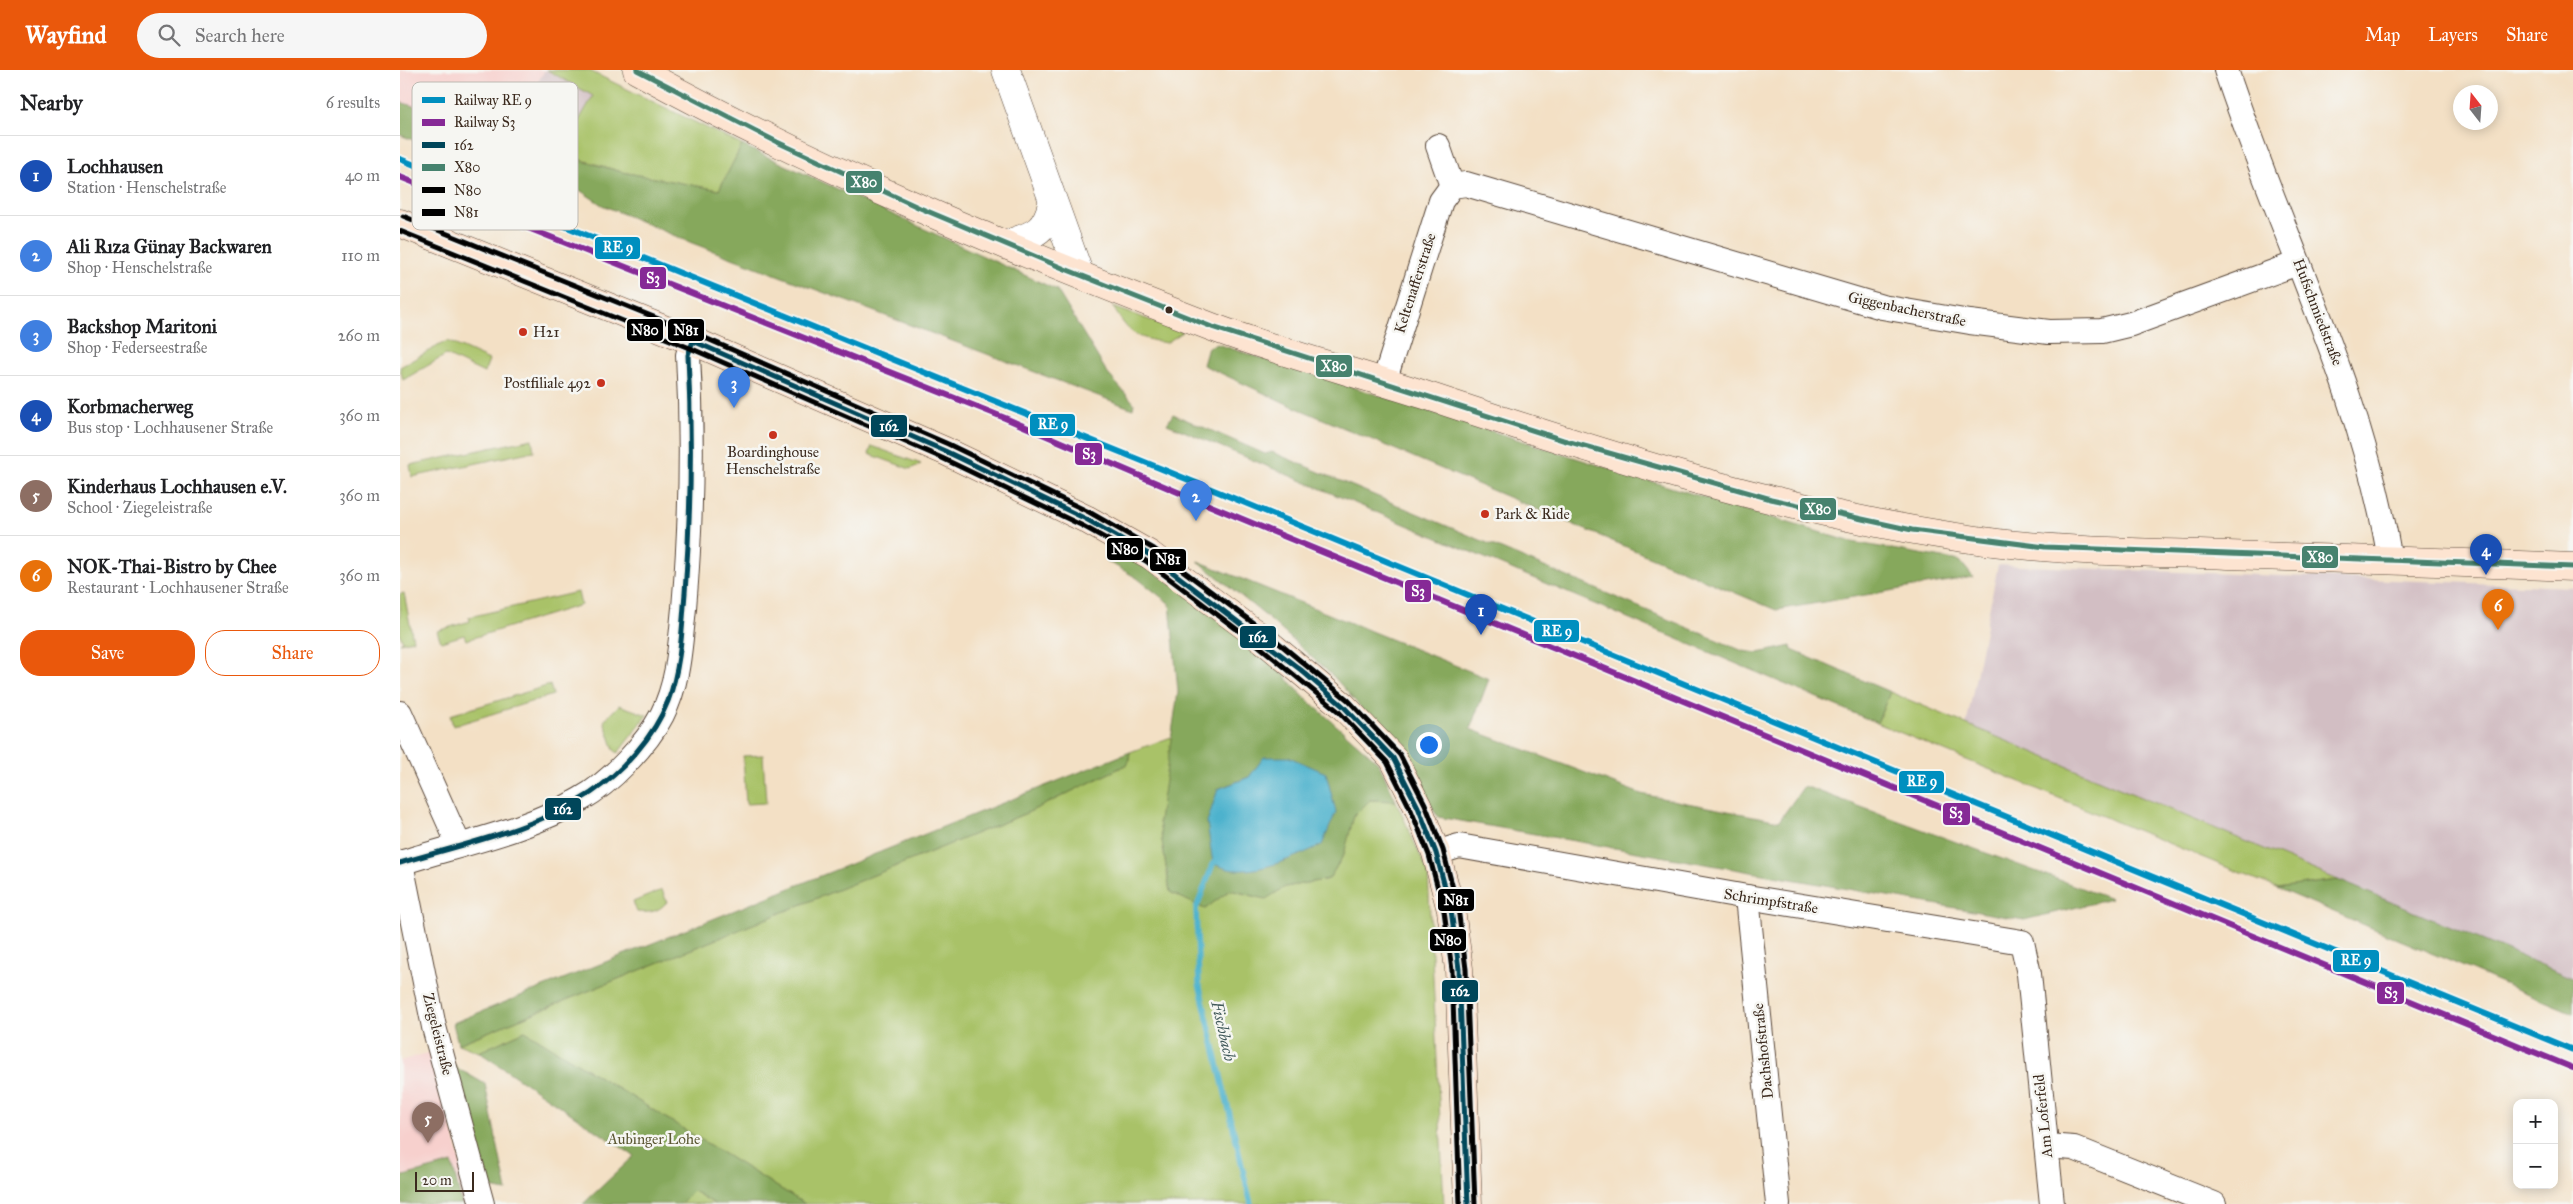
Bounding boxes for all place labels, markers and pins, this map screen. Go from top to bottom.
unlabelled marker [1164,305,1174,315]
place label: H21 [533,323,559,341]
marker: H21 [517,326,529,338]
pin: 3 [718,367,750,408]
place label: Postfiliale 492 [504,374,592,392]
marker: Postfiliale 492 [595,377,607,389]
marker: Boardinghouse Henschelstraße [767,429,779,441]
place label: Boardinghouse Henschelstraße [726,443,820,478]
pin: 2 [1180,480,1212,521]
place label: Park & Ride [1495,505,1570,523]
marker: Park & Ride [1479,508,1491,520]
pin: 4 [2470,534,2502,575]
pin: 6 [2482,589,2514,630]
pin: 1 [1465,594,1497,635]
pin: 5 [412,1102,444,1143]

